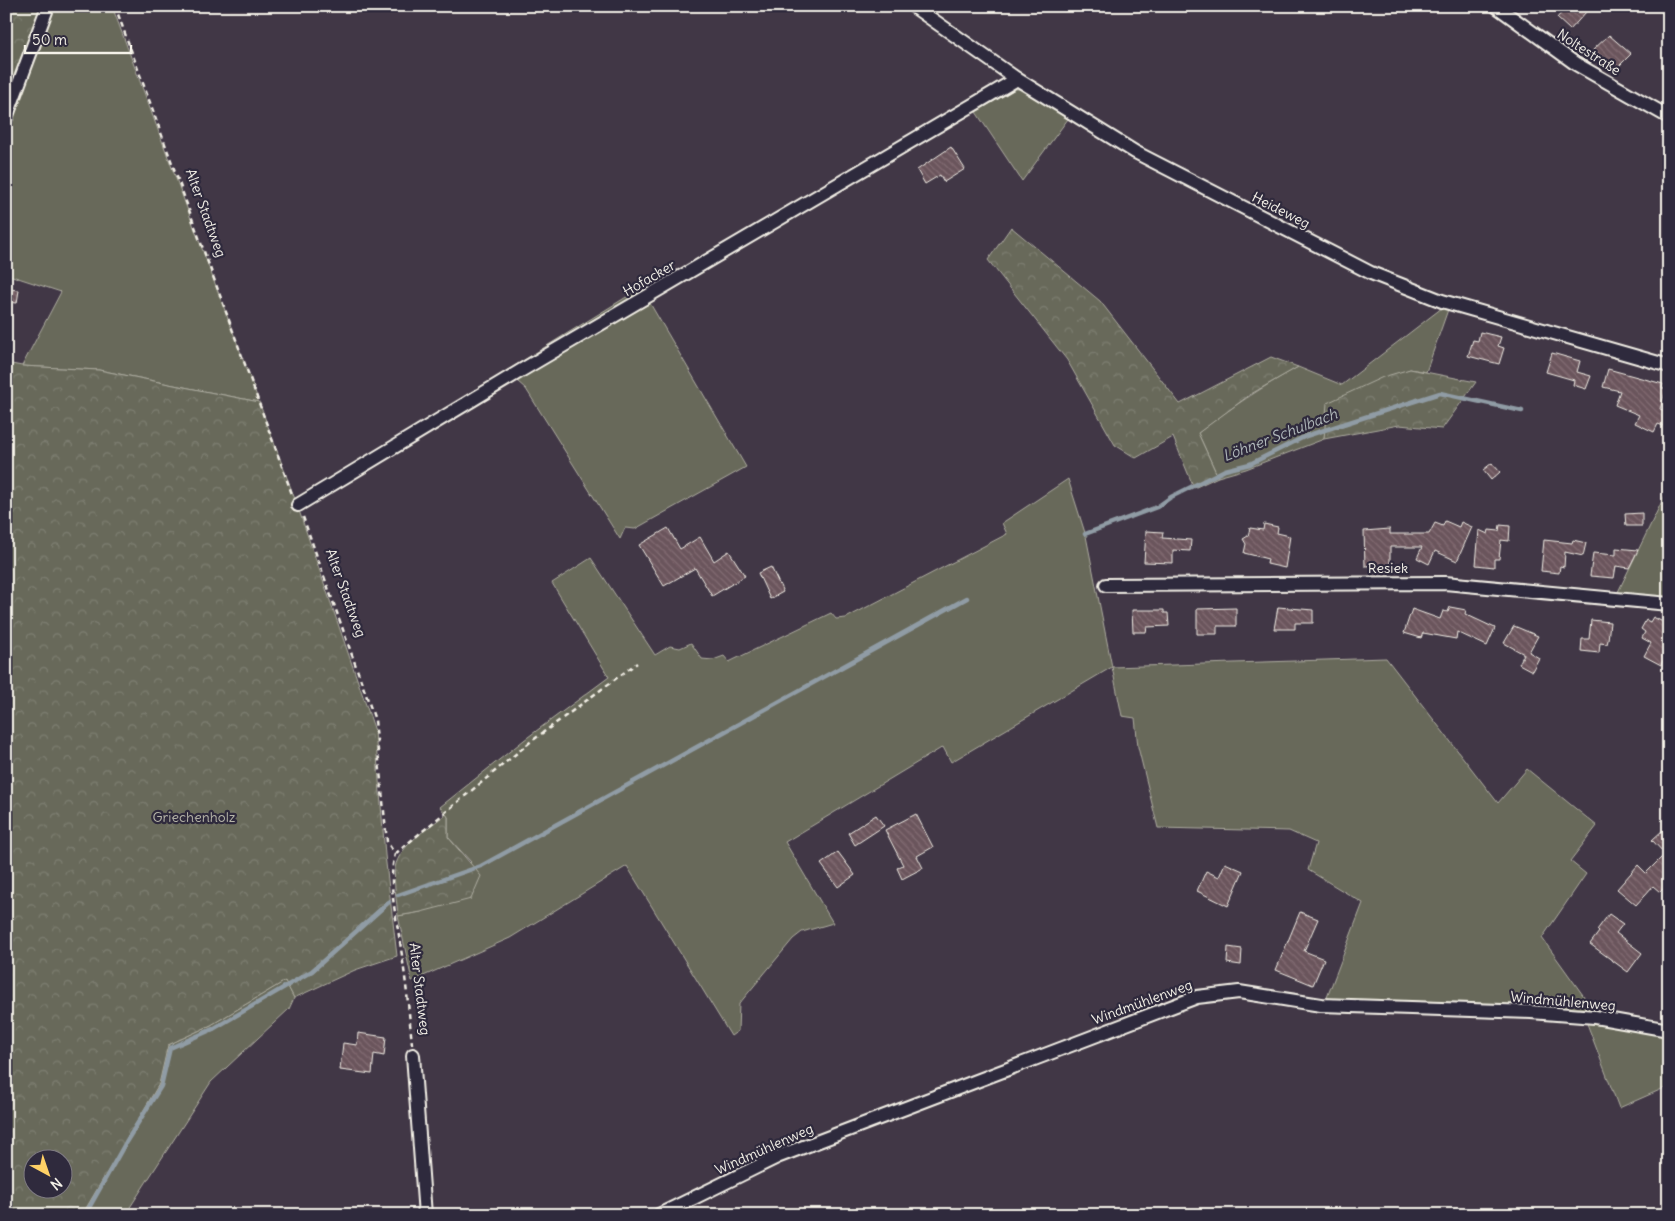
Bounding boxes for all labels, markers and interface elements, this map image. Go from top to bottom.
scale bar [25,22,131,54]
street label: Noltestraße [1554,25,1624,79]
text: 50 m [32,30,67,49]
street label: Alter Stadtweg [182,166,230,260]
street label: Heideweg [1249,188,1313,232]
street label: Hofacker [620,256,679,300]
water label: Löhner Schulbach [1220,404,1340,465]
street label: Alter Stadtweg [322,546,370,640]
street label: Resiek [1368,559,1408,577]
park label: Griechenholz [152,808,236,826]
street label: Alter Stadtweg [405,942,435,1036]
street label: Windmühlenweg [1089,975,1195,1029]
street label: Windmühlenweg [1510,987,1616,1015]
street label: Windmühlenweg [712,1119,816,1179]
north arrow [22,1148,72,1198]
text: N [47,1174,66,1194]

